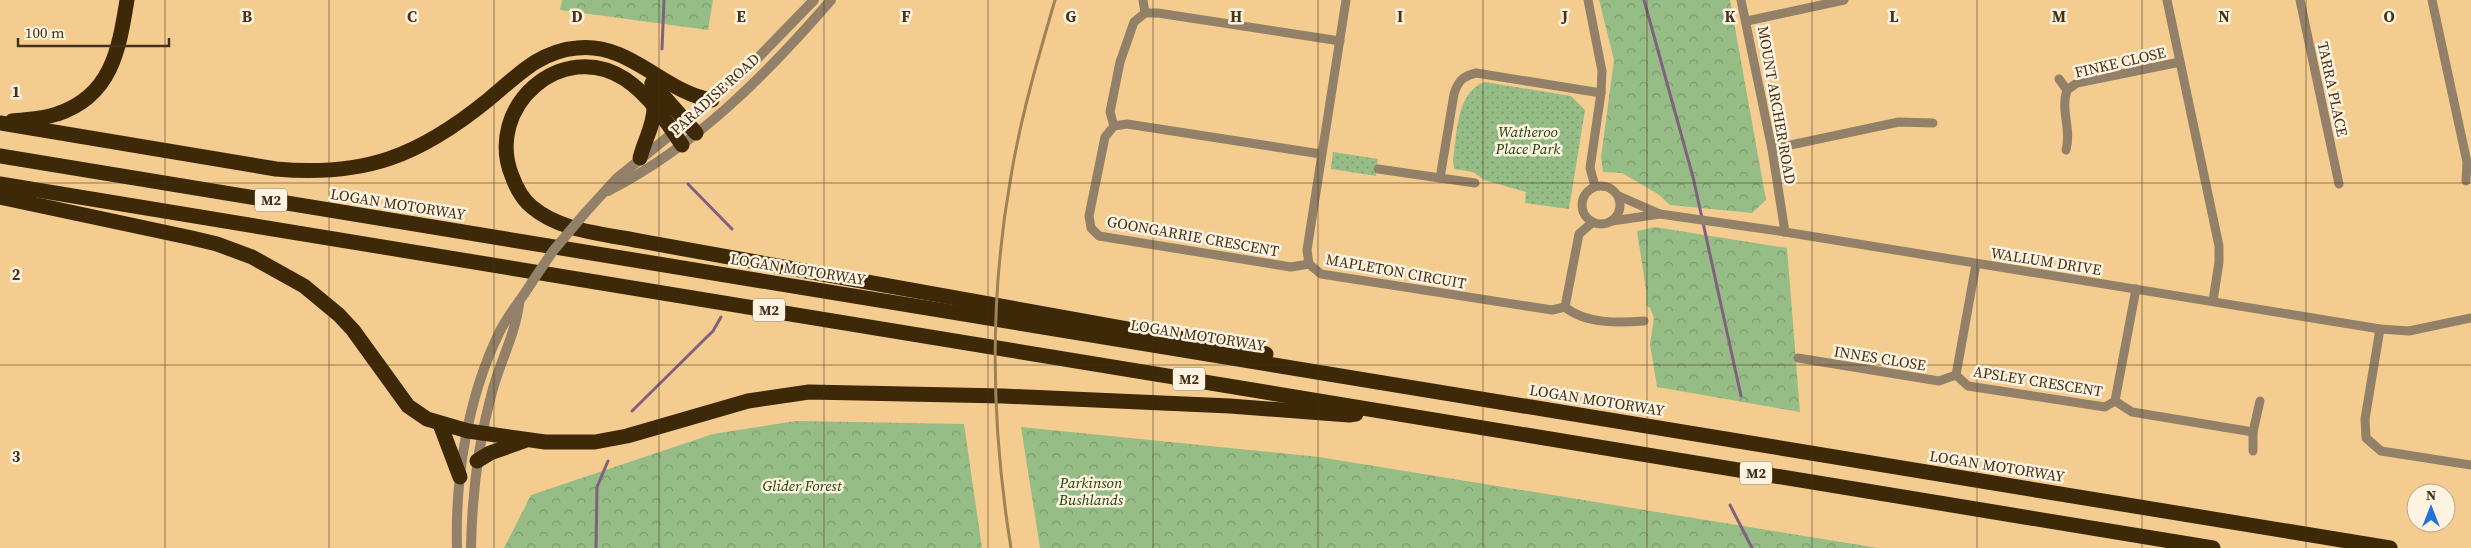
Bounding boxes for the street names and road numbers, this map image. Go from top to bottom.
street label: MOUNT ARCHER ROAD [1753,24,1801,186]
street label: TARRA PLACE [2313,40,2353,138]
street label: FINKE CLOSE [2072,41,2168,83]
street label: PARADISE ROAD [666,48,764,140]
street label: LOGAN MOTORWAY [329,183,468,225]
road number: M2 [255,188,287,212]
street label: GOONGARRIE CRESCENT [1105,211,1281,261]
street label: WALLUM DRIVE [1989,242,2103,280]
street label: LOGAN MOTORWAY [729,248,868,290]
street label: MAPLETON CIRCUIT [1324,248,1468,294]
road number: M2 [753,298,785,322]
street label: LOGAN MOTORWAY [1129,314,1268,356]
street label: INNES CLOSE [1832,340,1928,376]
street label: APSLEY CRESCENT [1972,360,2104,402]
road number: M2 [1173,368,1205,390]
street label: LOGAN MOTORWAY [1528,379,1667,421]
street label: LOGAN MOTORWAY [1928,445,2067,487]
road number: M2 [1740,462,1772,484]

